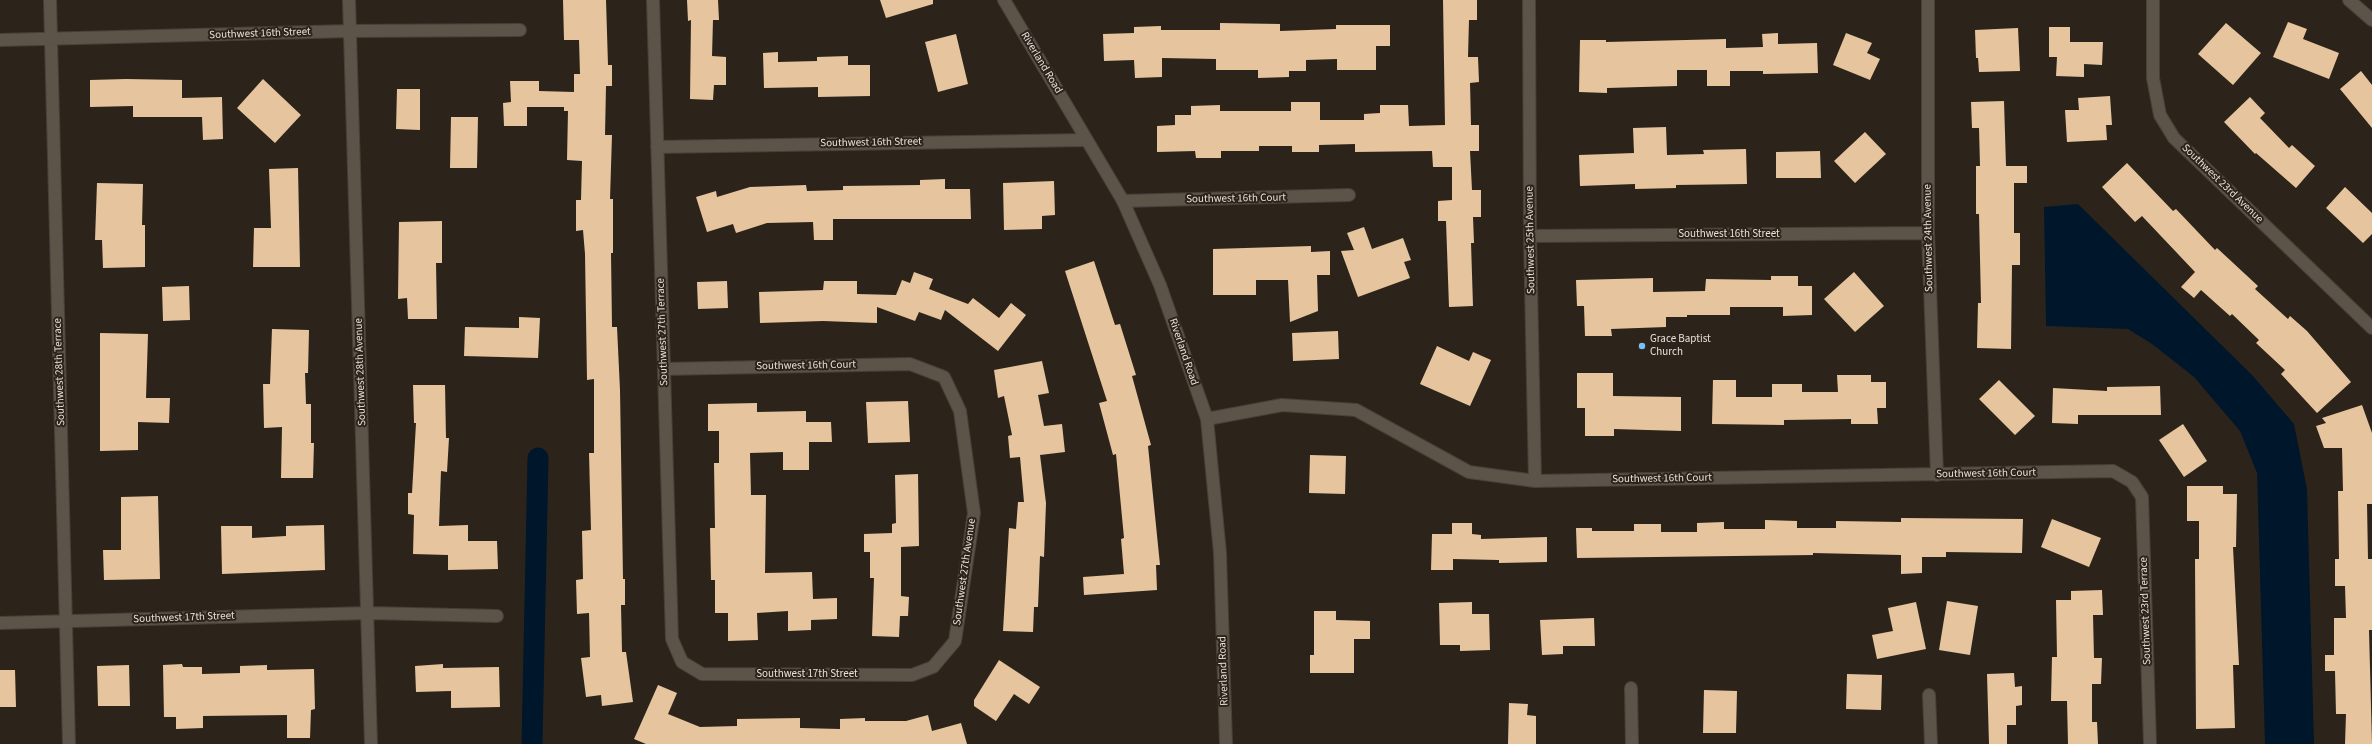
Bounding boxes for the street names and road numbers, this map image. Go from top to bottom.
street label: Southwest 16th Street [209,26,311,42]
street label: Riverland Road [1017,30,1065,96]
street label: Southwest 16th Street [820,136,922,150]
street label: Southwest 23rd Avenue [2179,142,2265,226]
street label: Southwest 24th Avenue [1921,184,1937,292]
street label: Southwest 25th Avenue [1523,186,1539,294]
street label: Southwest 16th Court [1186,192,1286,206]
street label: Southwest 16th Street [1678,228,1780,242]
street label: Southwest 27th Terrace [655,278,671,386]
street label: Riverland Road [1165,317,1201,387]
street label: Southwest 28th Terrace [52,318,68,426]
street label: Southwest 28th Avenue [353,318,369,426]
street label: Southwest 16th Court [756,359,856,373]
street label: Southwest 16th Court [1936,467,2036,481]
street label: Southwest 16th Court [1612,472,1712,486]
street label: Southwest 27th Avenue [951,518,979,626]
street label: Southwest 23rd Terrace [2138,557,2154,665]
street label: Southwest 17th Street [133,610,235,626]
street label: Riverland Road [1216,636,1232,706]
street label: Southwest 17th Street [756,668,858,682]

